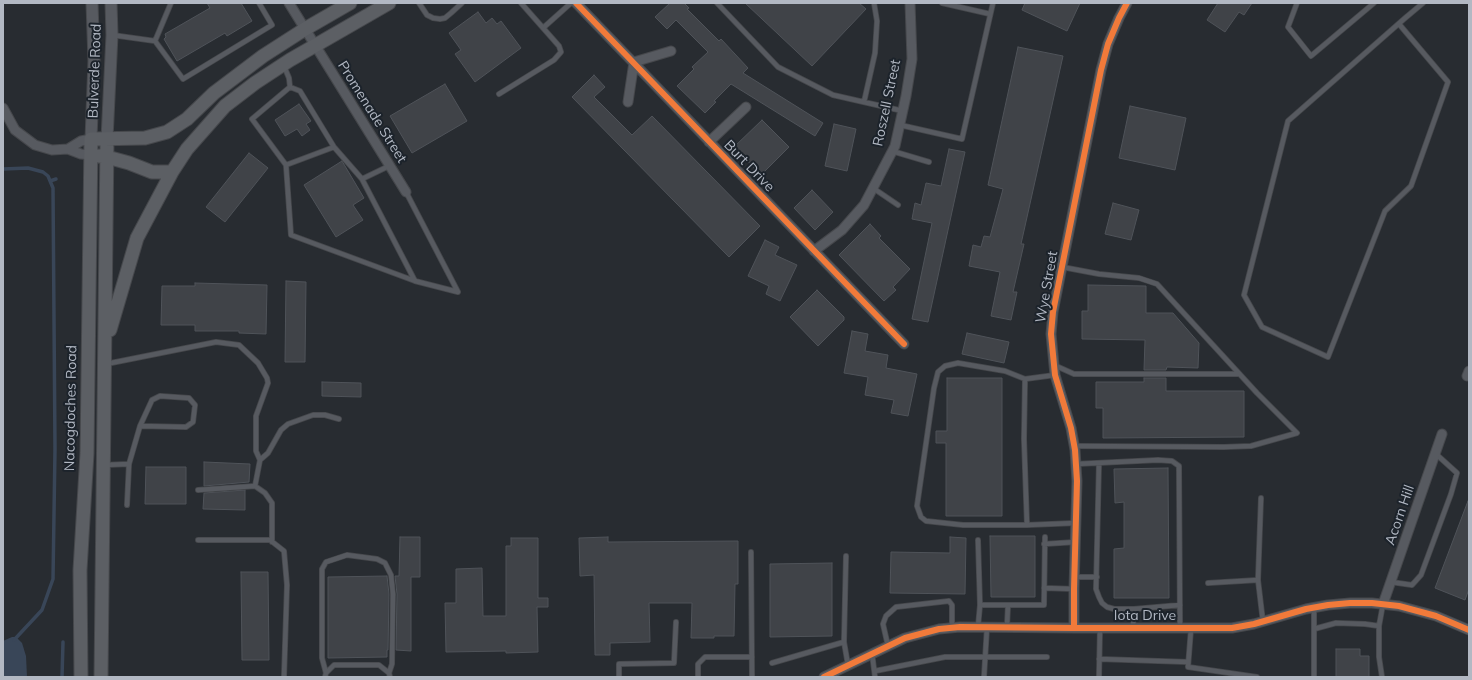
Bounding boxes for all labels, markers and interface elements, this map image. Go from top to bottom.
street label: Bulverde Road [85,23,105,119]
street label: Promenade Street [334,58,410,166]
street label: Roszell Street [870,58,904,148]
street label: Burt Drive [720,137,778,195]
street label: Wye Street [1032,250,1062,324]
street label: Nacogdoches Road [62,345,80,471]
street label: Acorn Hill [1382,483,1418,547]
street label: Iota Drive [1114,608,1176,624]

